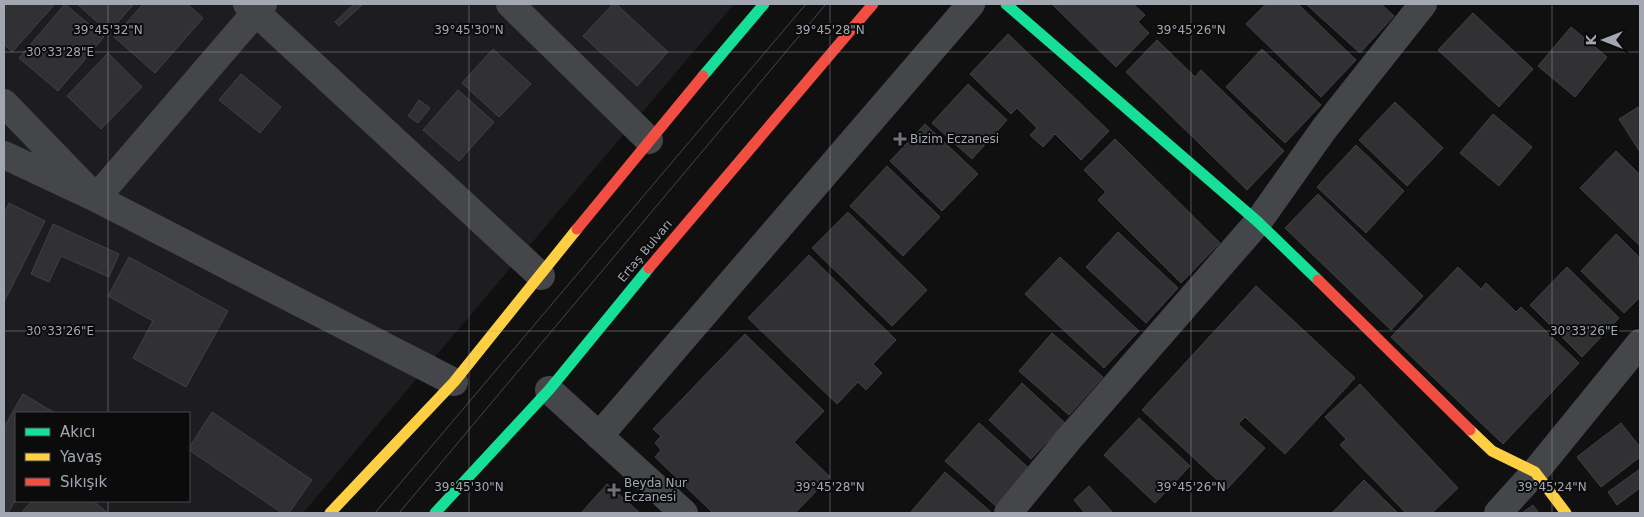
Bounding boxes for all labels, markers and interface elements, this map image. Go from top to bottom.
north arrow [1579,15,1629,65]
text: 39°45'32"N [73,23,143,37]
text: 39°45'30"N [434,23,504,37]
text: 39°45'28"N [795,23,865,37]
text: 39°45'26"N [1156,23,1226,37]
text: K [1583,33,1599,45]
text: 30°33'28"E [26,45,94,59]
place label: Bizim Eczanesi [910,132,999,146]
marker: Bizim Eczanesi [894,133,906,145]
street label: Ertaş Bulvarı [615,217,675,285]
text: 30°33'26"E [26,324,94,338]
text: 30°33'26"E [1550,324,1618,338]
legend [15,412,190,502]
text: Akıcı [60,423,96,441]
text: Yavaş [59,448,102,466]
text: Sıkışık [60,473,108,491]
place label: Beyda Nur Eczanesi [624,476,687,504]
text: 39°45'30"N [434,480,504,494]
text: 39°45'28"N [795,480,865,494]
text: 39°45'26"N [1156,480,1226,494]
text: 39°45'24"N [1517,480,1587,494]
marker: Beyda Nur Eczanesi [608,484,620,496]

